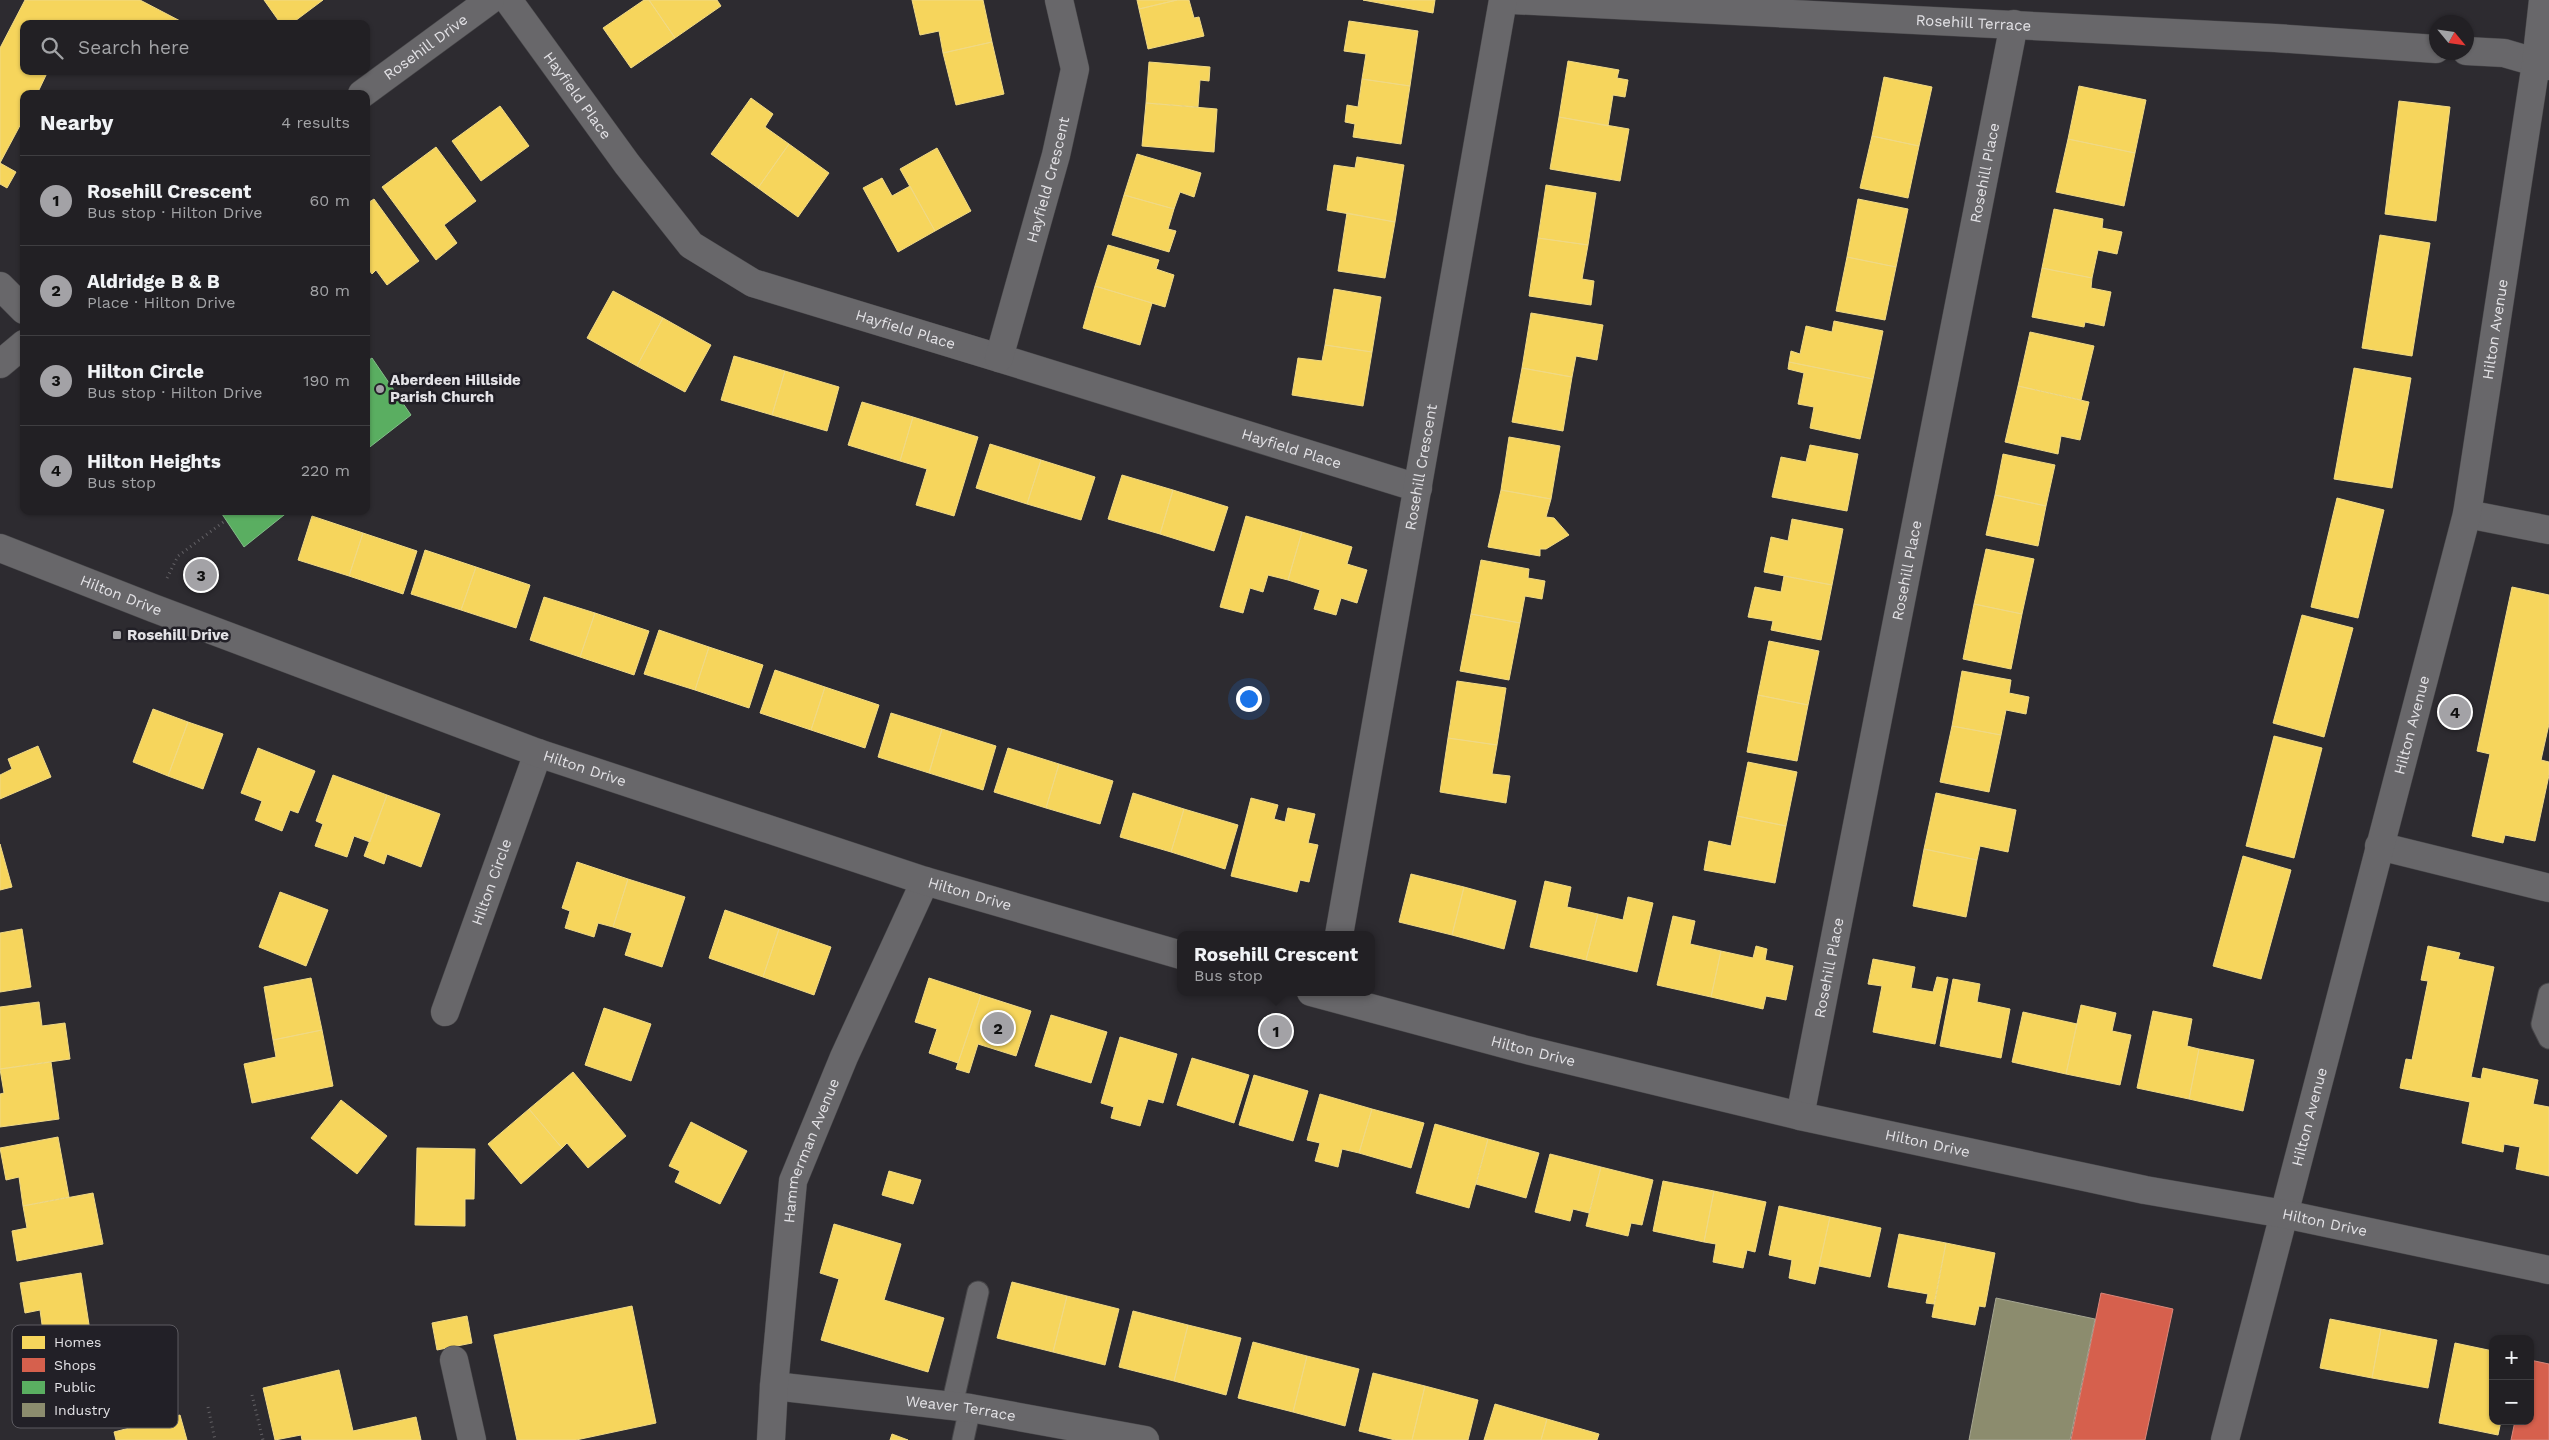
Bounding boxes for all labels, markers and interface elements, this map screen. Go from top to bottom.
street label: Rosehill Drive [380,10,471,84]
street label: Rosehill Terrace [1915,11,2032,35]
north arrow [2429,15,2474,60]
search box [20,20,370,75]
icon: search [38,34,66,62]
text: Search here [78,36,189,59]
street label: Hayfield Place [540,48,615,143]
text: Nearby [40,110,113,135]
text: 4 results [281,113,350,132]
street label: Hayfield Crescent [1023,114,1073,245]
street label: Rosehill Place [1966,121,2003,225]
text: Rosehill Crescent [87,180,251,203]
text: 1 [53,191,59,210]
text: 60 m [310,191,350,210]
text: Bus stop · Hilton Drive [87,203,263,222]
text: Aldridge B & B [87,270,220,293]
street label: Hilton Avenue [2479,278,2512,381]
text: 2 [51,281,61,300]
text: 80 m [309,281,350,300]
text: Place · Hilton Drive [87,293,235,312]
street label: Hayfield Place [853,306,958,353]
text: Hilton Circle [87,360,204,383]
text: 3 [51,371,61,390]
text: 190 m [303,371,350,390]
place label: Aberdeen Hillside Parish Church [390,371,521,406]
text: Bus stop · Hilton Drive [87,383,263,402]
marker: Aberdeen Hillside Parish Church [374,383,386,395]
street label: Rosehill Crescent [1401,402,1441,532]
street label: Hayfield Place [1239,425,1344,473]
text: Hilton Heights [87,450,221,473]
text: 4 [51,461,61,480]
text: 220 m [301,461,350,480]
text: Bus stop [87,473,156,492]
street label: Rosehill Place [1888,519,1926,622]
pin: 3 [185,556,217,594]
street label: Hilton Drive [78,571,164,620]
place label: Rosehill Drive [127,626,229,644]
marker: Rosehill Drive [111,629,123,641]
street label: Hilton Avenue [2390,674,2433,776]
your location [1236,686,1262,712]
pin: 4 [2439,693,2471,731]
street label: Hilton Drive [541,746,629,791]
street label: Hilton Circle [468,836,515,928]
street label: Hilton Drive [926,873,1014,915]
street label: Rosehill Place [1810,916,1848,1019]
popup [1177,931,1375,996]
text: Rosehill Crescent [1194,943,1358,966]
text: Bus stop [1194,966,1263,985]
pin: 2 [982,1009,1014,1047]
pin: 1 [1260,1012,1292,1050]
street label: Hilton Drive [1489,1032,1577,1070]
street label: Hilton Avenue [2288,1065,2331,1168]
street label: Hammerman Avenue [780,1076,843,1224]
street label: Hilton Drive [1883,1126,1972,1161]
street label: Hilton Drive [2281,1205,2369,1240]
legend [12,1325,178,1428]
text: Homes [54,1334,101,1350]
map controls [2489,1335,2534,1425]
button: + [2489,1335,2534,1380]
text: Shops [54,1357,96,1373]
text: Public [54,1379,96,1395]
button: − [2489,1380,2534,1425]
street label: Weaver Terrace [904,1392,1017,1425]
text: Industry [54,1402,111,1418]

